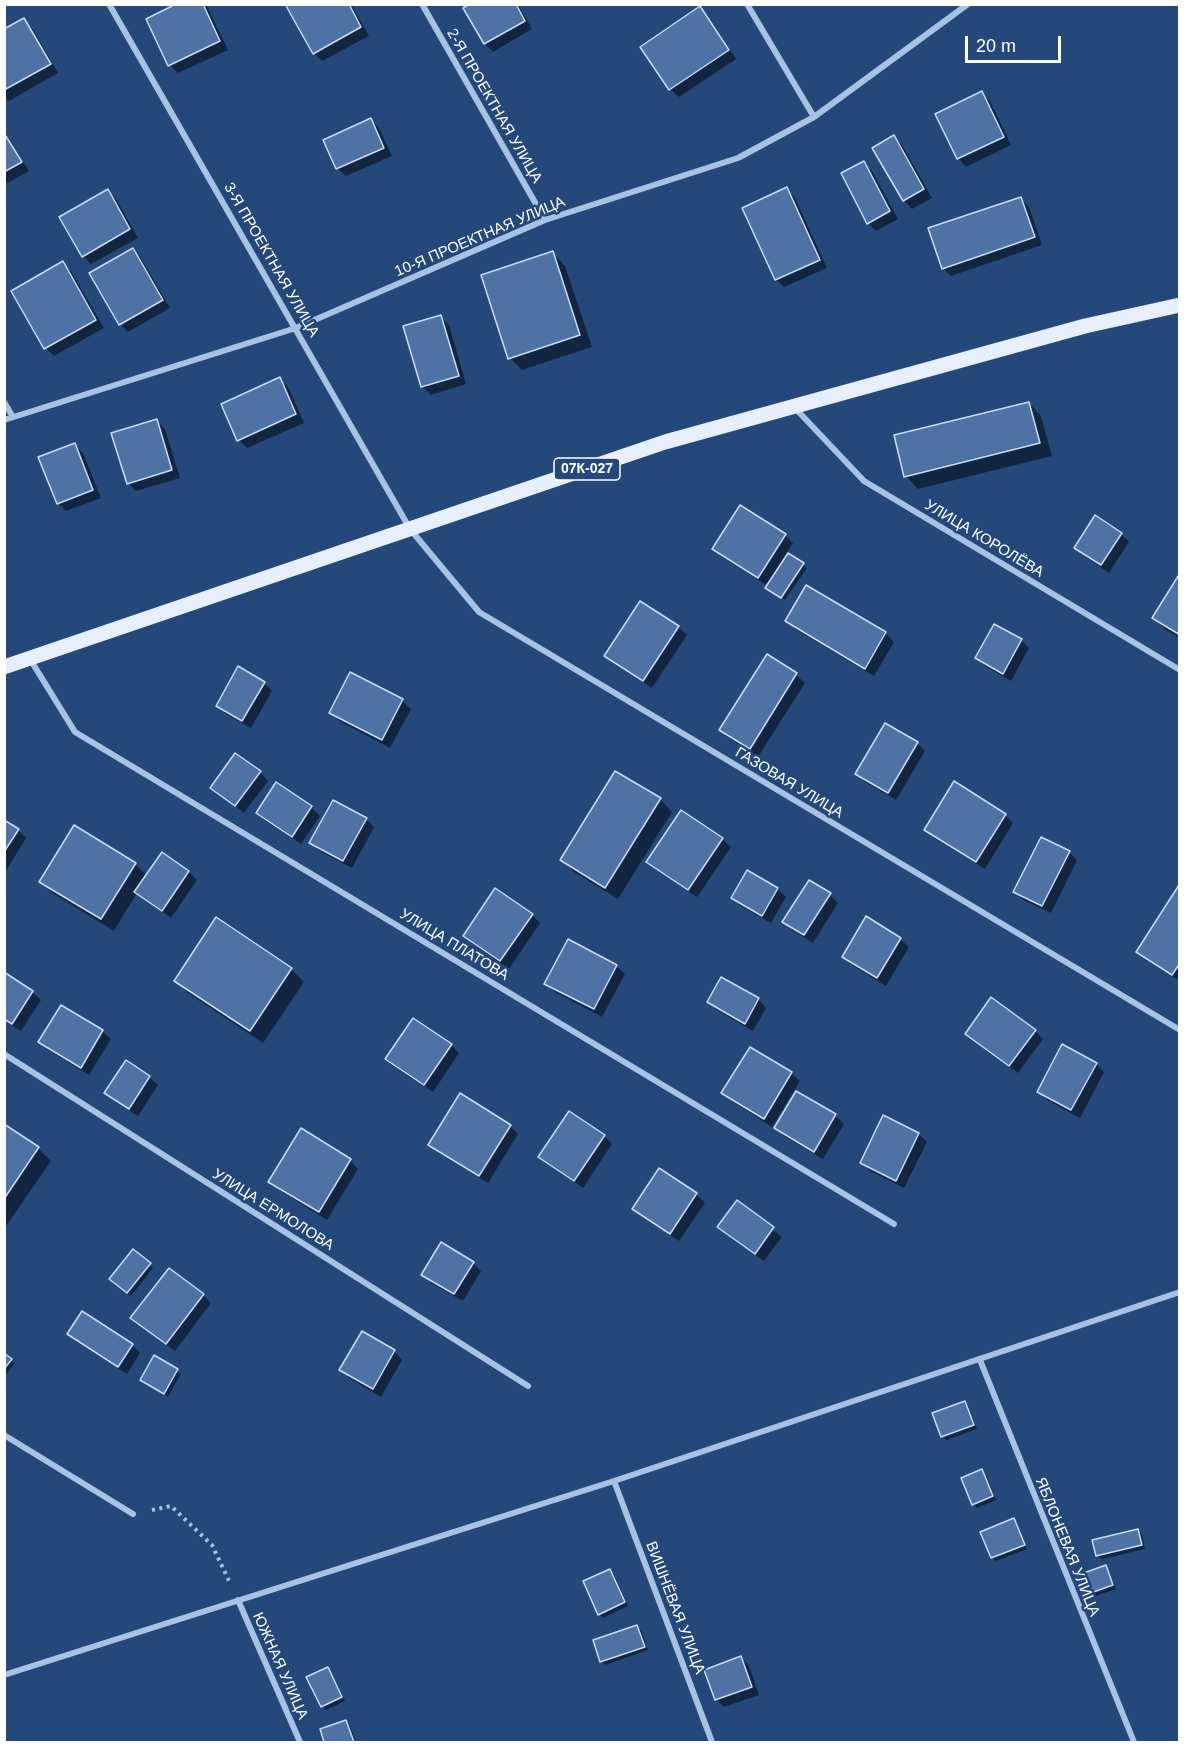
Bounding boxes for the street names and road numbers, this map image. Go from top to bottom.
street label: 2-Я ПРОЕКТНАЯ УЛИЦА [442,26,546,186]
street label: 3-Я ПРОЕКТНАЯ УЛИЦА [219,180,323,340]
street label: 10-Я ПРОЕКТНАЯ УЛИЦА [392,193,568,281]
road number: 07К-027 [554,458,620,480]
street label: УЛИЦА КОРОЛЁВА [921,496,1047,582]
street label: ГАЗОВАЯ УЛИЦА [732,744,846,822]
street label: УЛИЦА ПЛАТОВА [396,905,512,985]
street label: УЛИЦА ЕРМОЛОВА [209,1165,337,1255]
street label: ЯБЛОНЕВАЯ УЛИЦА [1031,1475,1103,1619]
street label: ВИШНЁВАЯ УЛИЦА [641,1539,709,1677]
street label: ЮЖНАЯ УЛИЦА [248,1610,312,1722]

